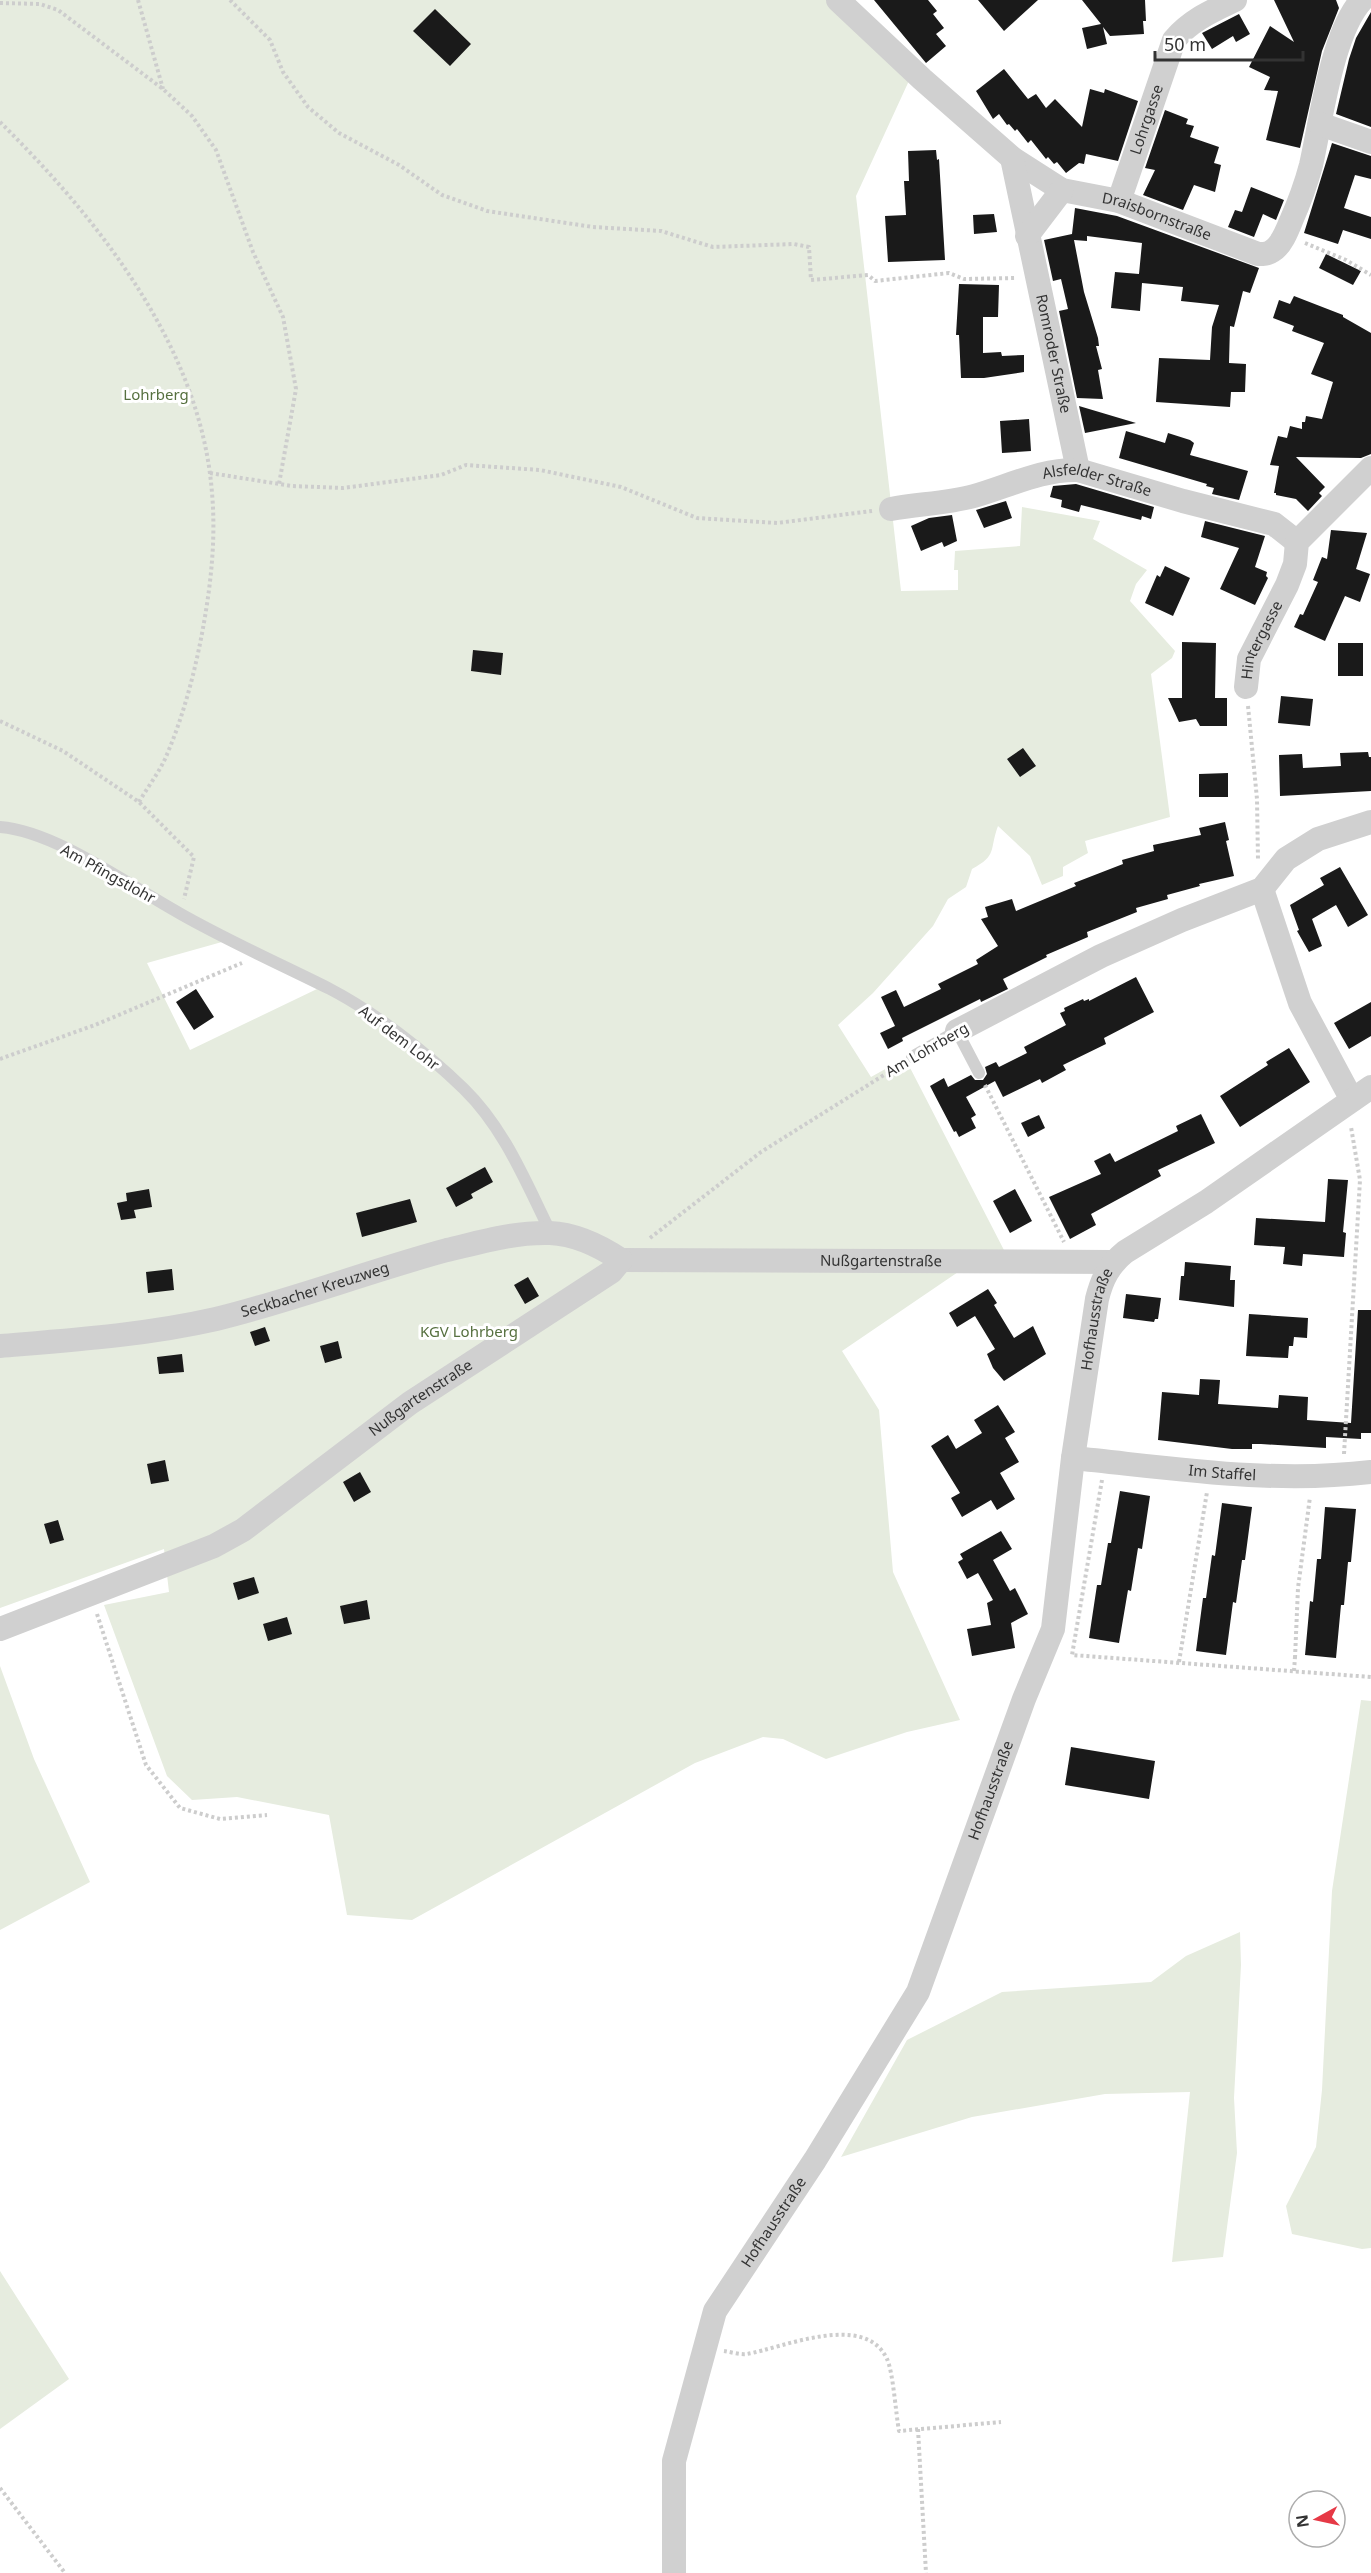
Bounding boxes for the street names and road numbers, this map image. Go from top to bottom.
street label: Lohrgasse [1125,82,1167,157]
street label: Draisbornstraße [1101,187,1215,244]
street label: Romroder Straße [1032,292,1077,415]
street label: Alsfelder Straße [1040,459,1154,500]
street label: Hintergasse [1236,597,1286,680]
street label: Am Pfingstlohr [58,839,159,907]
street label: Auf dem Lohr [355,1000,444,1074]
street label: Am Lohrberg [881,1017,972,1081]
street label: Nußgartenstraße [820,1250,942,1270]
street label: Seckbacher Kreuzweg [238,1257,391,1321]
street label: Hofhausstraße [1075,1264,1117,1372]
street label: Nußgartenstraße [364,1354,476,1440]
street label: Im Staffel [1188,1459,1257,1484]
street label: Hofhausstraße [963,1738,1017,1843]
street label: Hofhausstraße [736,2173,810,2271]

